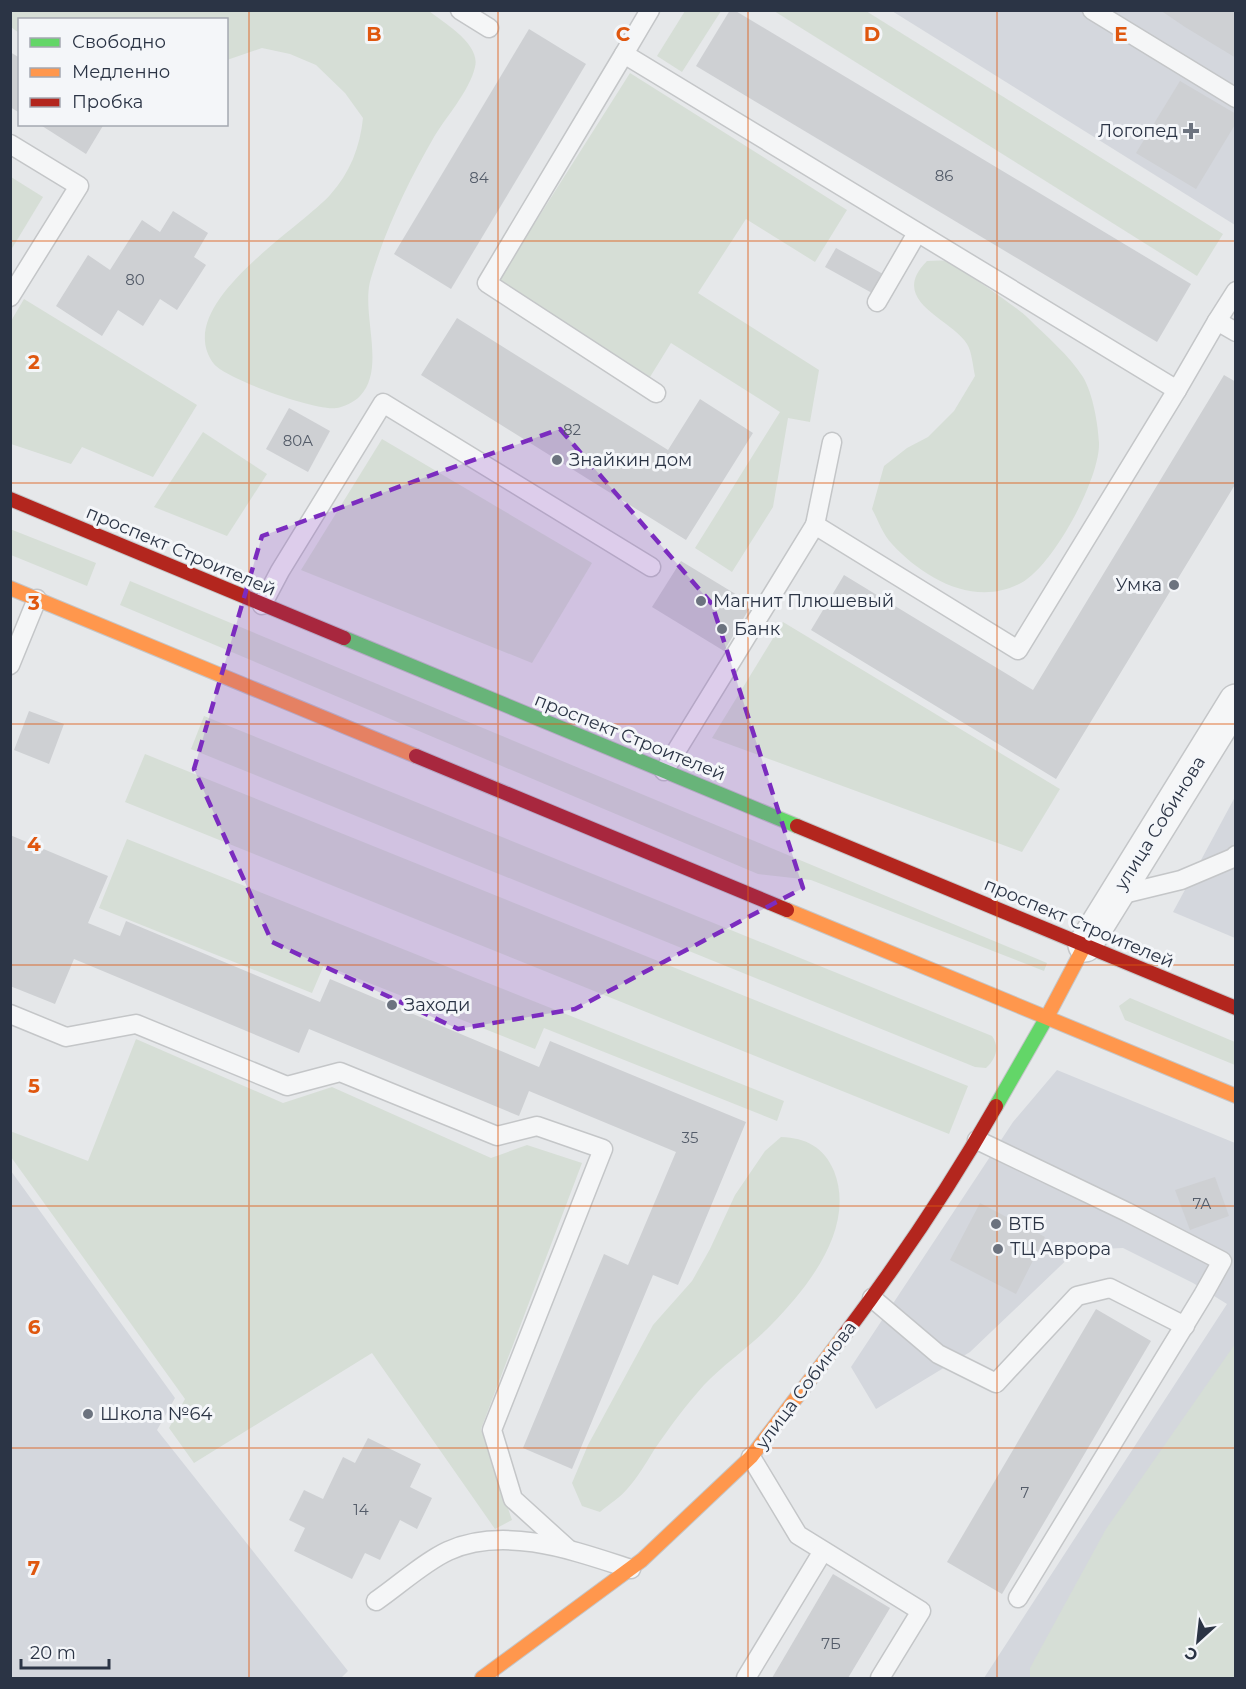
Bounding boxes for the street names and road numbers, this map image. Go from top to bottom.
street label: проспект Строителей [83,501,279,601]
street label: проспект Строителей [531,689,729,785]
street label: улица Собинова [1109,752,1210,895]
street label: проспект Строителей [981,873,1177,973]
street label: улица Собинова [750,1317,861,1454]

